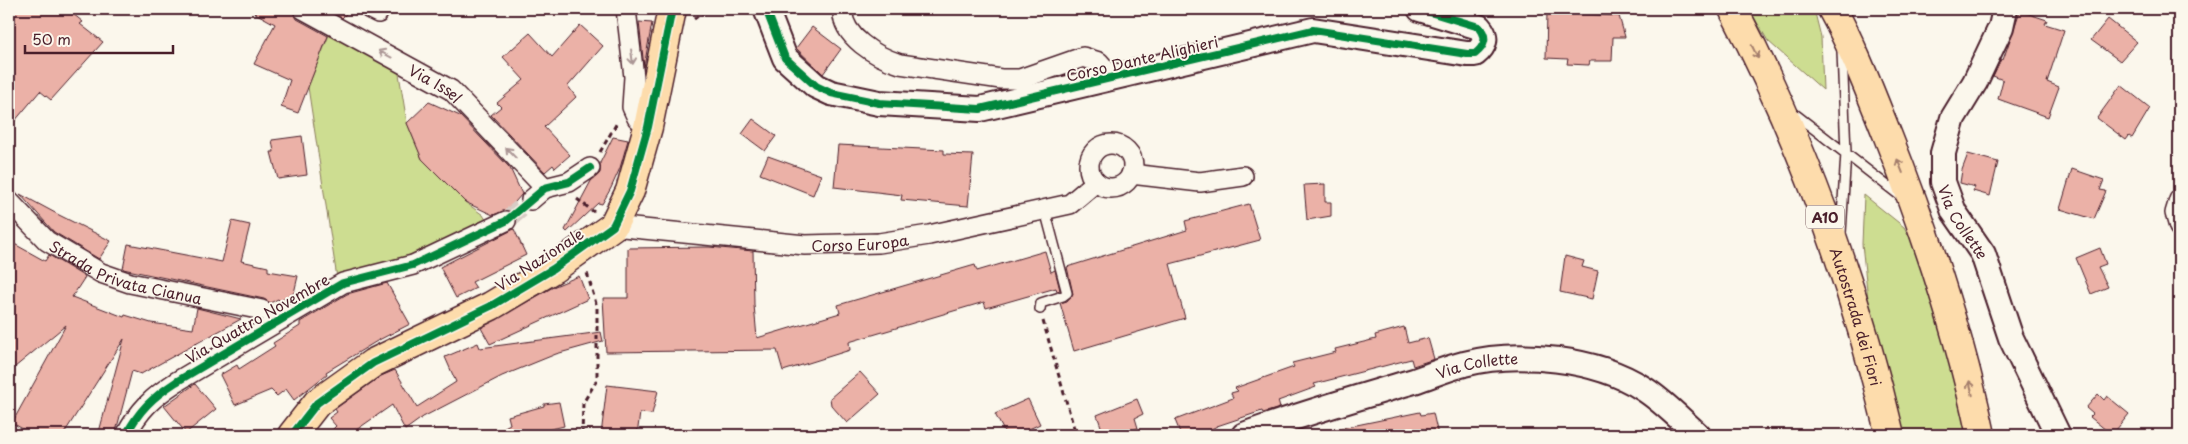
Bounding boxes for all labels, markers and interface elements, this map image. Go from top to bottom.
scale bar [25,22,172,54]
text: 50 m [32,27,71,50]
street label: Corso Dante Alighieri [1064,29,1220,87]
one-way arrow [1751,44,1760,59]
one-way arrow [378,49,392,59]
one-way arrow [627,49,637,65]
street label: Via Issel [405,58,468,107]
one-way arrow [505,147,517,159]
one-way arrow [1895,159,1904,175]
street label: Via Collette [1933,181,1995,262]
road number: A10 [1806,206,1844,228]
street label: Via Nazionale [490,222,588,296]
street label: Corso Europa [811,227,910,256]
street label: Strada Privata Cianua [45,234,204,309]
street label: Autostrada dei Fiori [1825,244,1889,388]
street label: Via Quattro Novembre [181,267,333,369]
street label: Via Collette [1432,346,1518,384]
one-way arrow [1966,380,1975,396]

